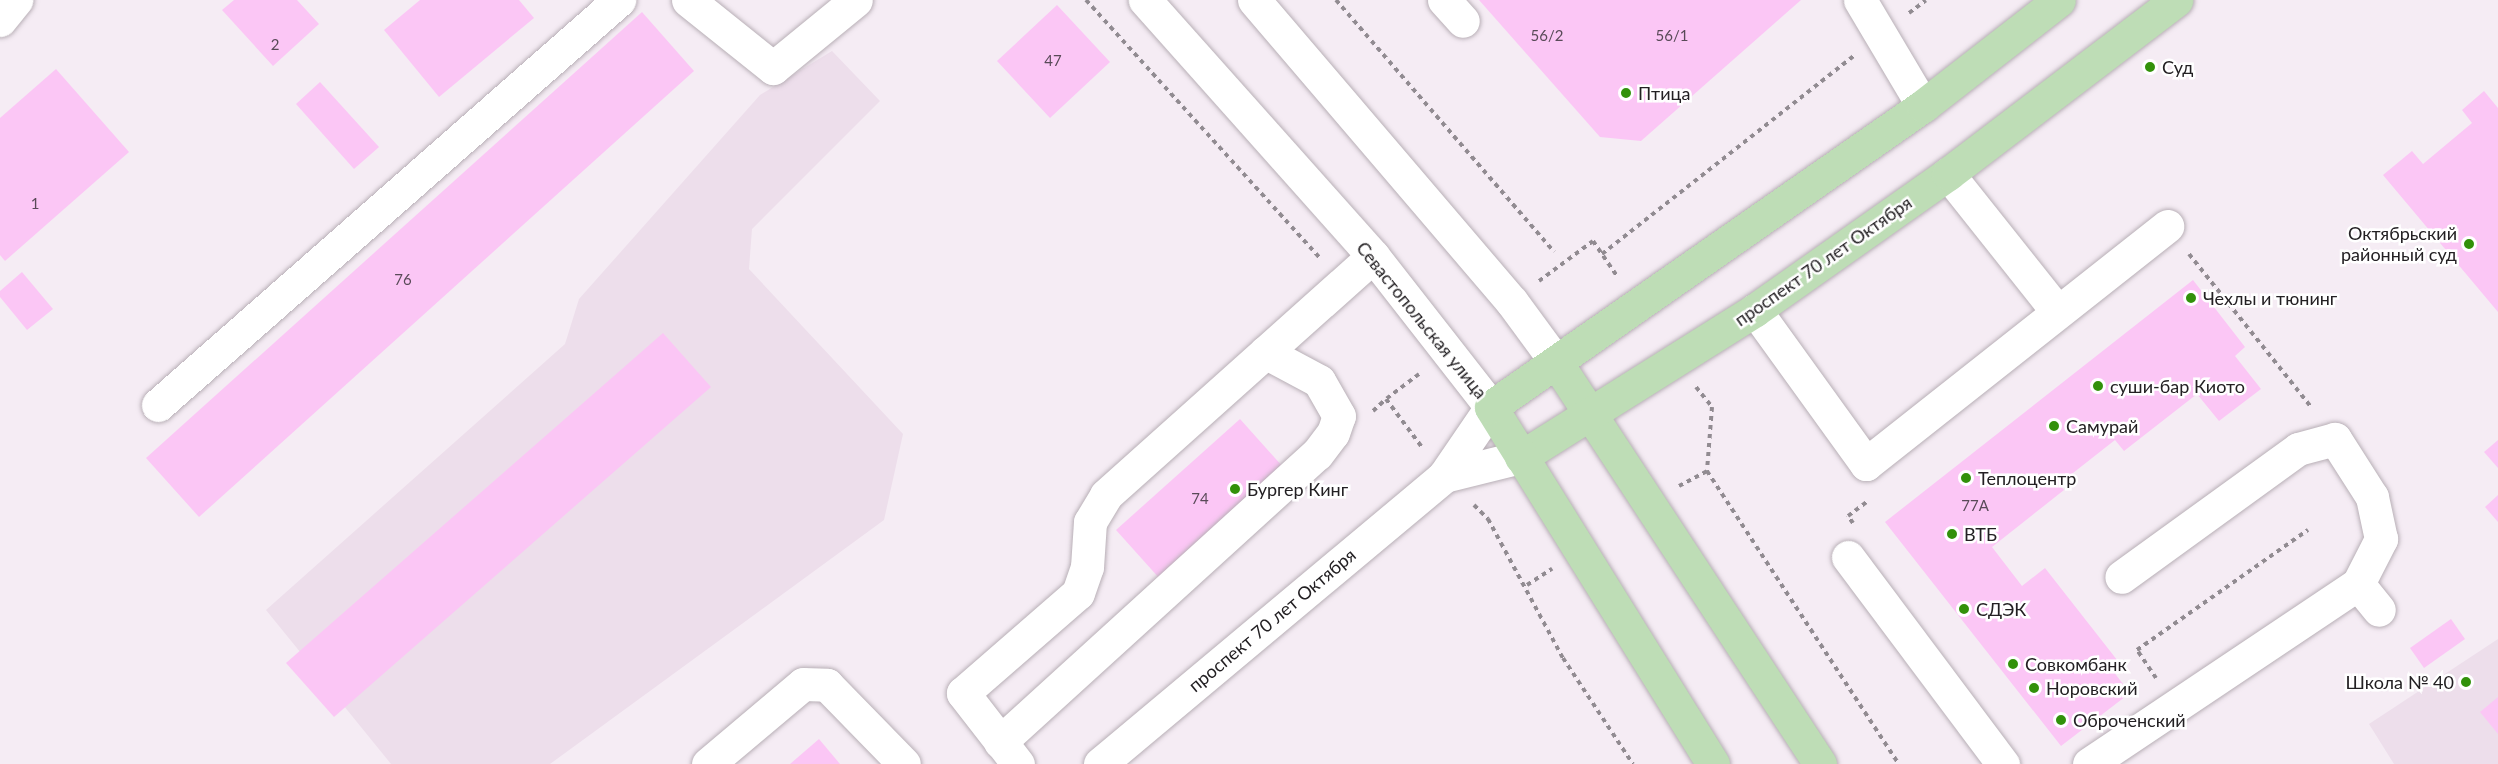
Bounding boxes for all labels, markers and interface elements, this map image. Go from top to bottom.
house number: 56/2 [1531,27,1563,45]
house number: 56/1 [1656,27,1688,45]
house number: 2 [271,36,279,54]
house number: 47 [1044,52,1062,70]
place label: Суд [2162,56,2193,78]
marker: Суд [2143,60,2157,74]
place label: Птица [1638,82,1690,104]
marker: Птица [1619,86,1633,100]
street label: проспект 70 лет Октября [1730,192,1916,330]
house number: 1 [31,195,39,213]
place label: Октябрьский районный суд [2341,223,2457,266]
street label: Севастопольская улица [1352,237,1492,403]
marker: Октябрьский районный суд [2462,237,2476,251]
house number: 76 [394,271,412,289]
place label: Чехлы и тюнинг [2203,287,2337,309]
marker: Чехлы и тюнинг [2184,291,2198,305]
place label: суши-бар Киото [2110,375,2245,397]
marker: суши-бар Киото [2091,379,2105,393]
place label: Самурай [2066,415,2138,437]
marker: Самурай [2047,419,2061,433]
place label: Теплоцентр [1978,467,2076,489]
marker: Теплоцентр [1959,471,1973,485]
place label: Бургер Кинг [1247,478,1348,500]
marker: Бургер Кинг [1228,482,1242,496]
house number: 74 [1191,490,1209,508]
house number: 77А [1961,497,1989,515]
place label: ВТБ [1964,523,1997,545]
marker: ВТБ [1945,527,1959,541]
street label: проспект 70 лет Октября [1184,544,1360,696]
place label: СДЭК [1976,598,2026,620]
marker: СДЭК [1957,602,1971,616]
place label: Совкомбанк [2025,653,2127,675]
marker: Совкомбанк [2006,657,2020,671]
place label: Школа № 40 [2345,671,2454,693]
marker: Школа № 40 [2459,675,2473,689]
place label: Норовский [2046,677,2138,699]
marker: Норовский [2027,681,2041,695]
place label: Оброченский [2073,709,2186,731]
marker: Оброченский [2054,713,2068,727]

